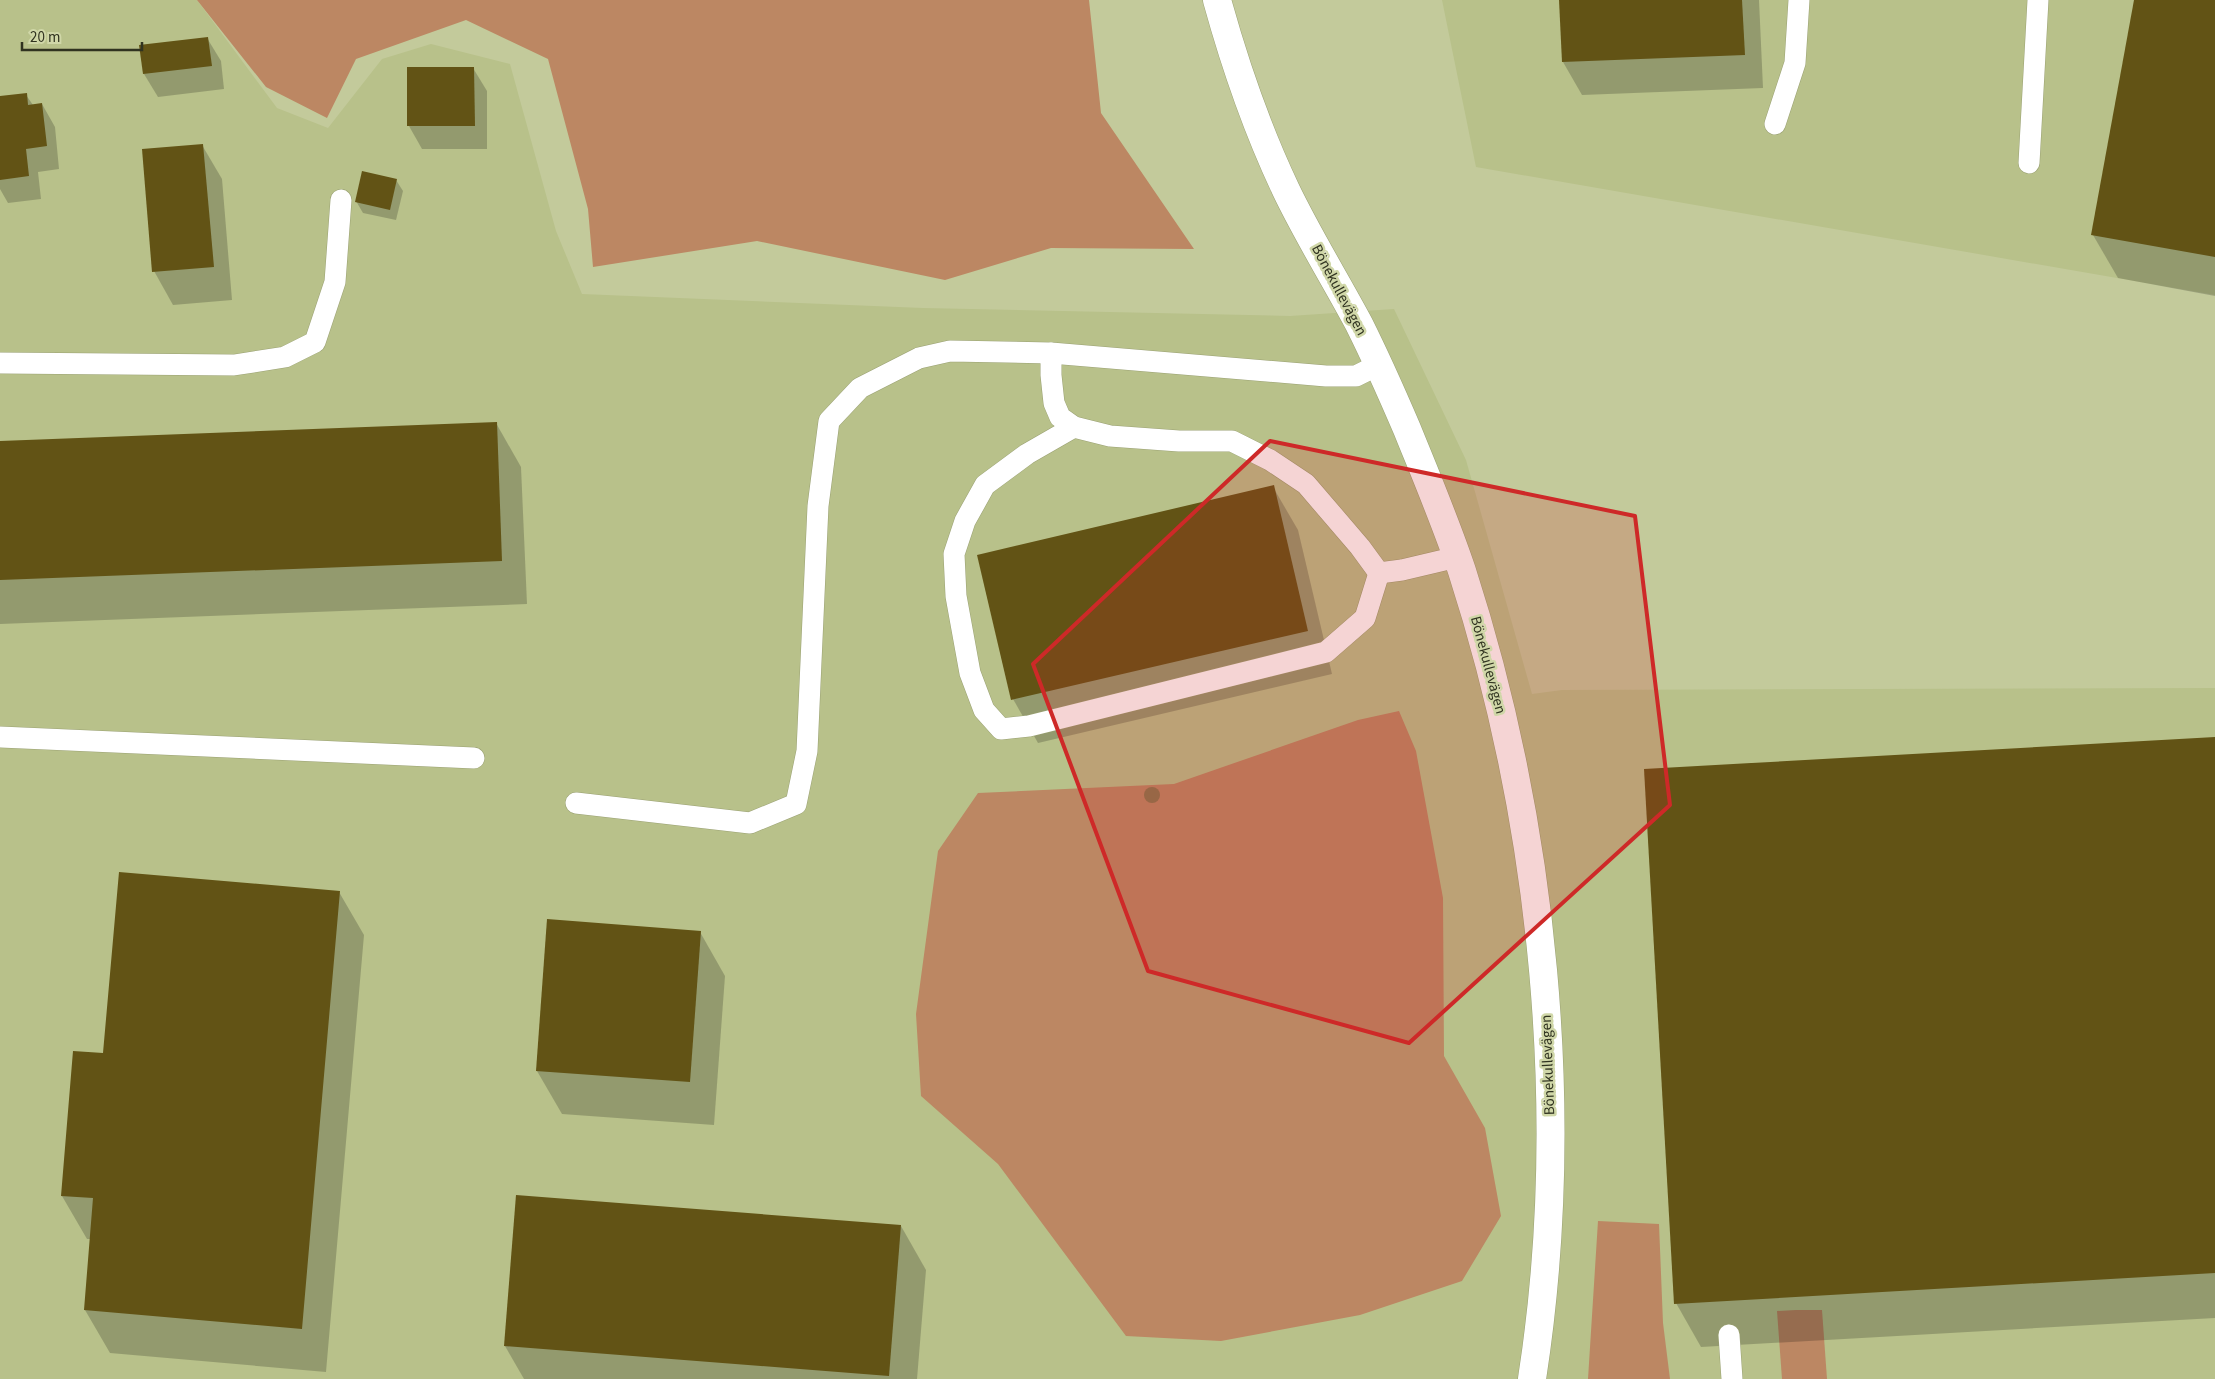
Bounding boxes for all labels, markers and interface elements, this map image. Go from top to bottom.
scale bar [22,20,142,52]
text: 20 m [30,27,60,48]
street label: Bönekullevägen [1306,241,1372,339]
street label: Bönekullevägen [1465,614,1511,716]
street label: Bönekullevägen [1536,1014,1560,1116]

